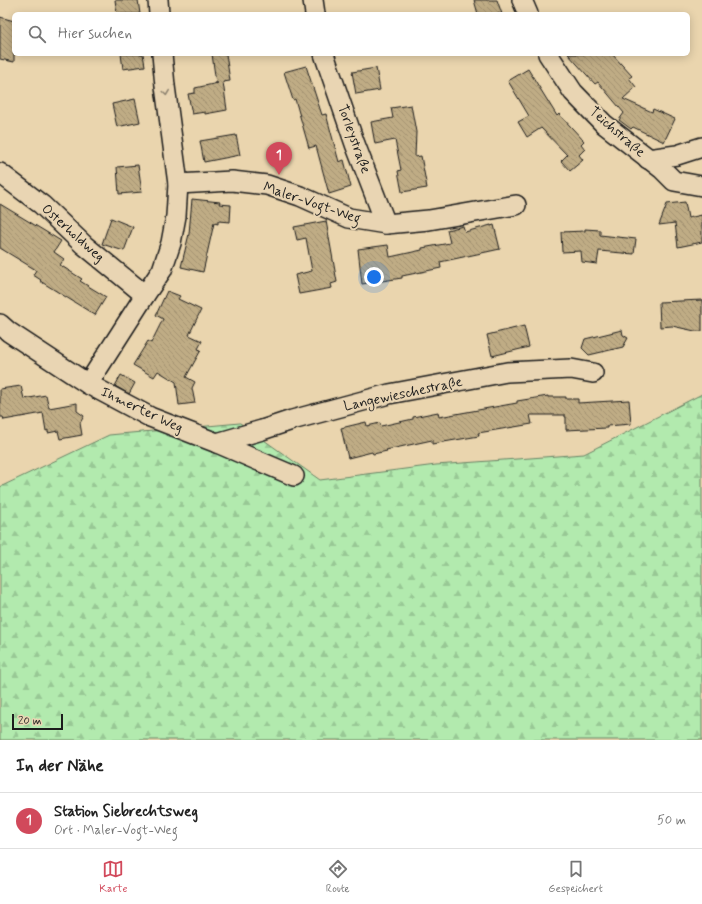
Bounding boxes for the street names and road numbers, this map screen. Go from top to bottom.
street label: Torleystraße [333,102,375,176]
street label: Teichstraße [585,103,649,161]
street label: Maler-Vogt-Weg [260,178,363,230]
street label: Osterholdweg [38,200,108,266]
street label: Langewieschestraße [342,373,464,416]
street label: Ihmerter Weg [98,383,186,437]

